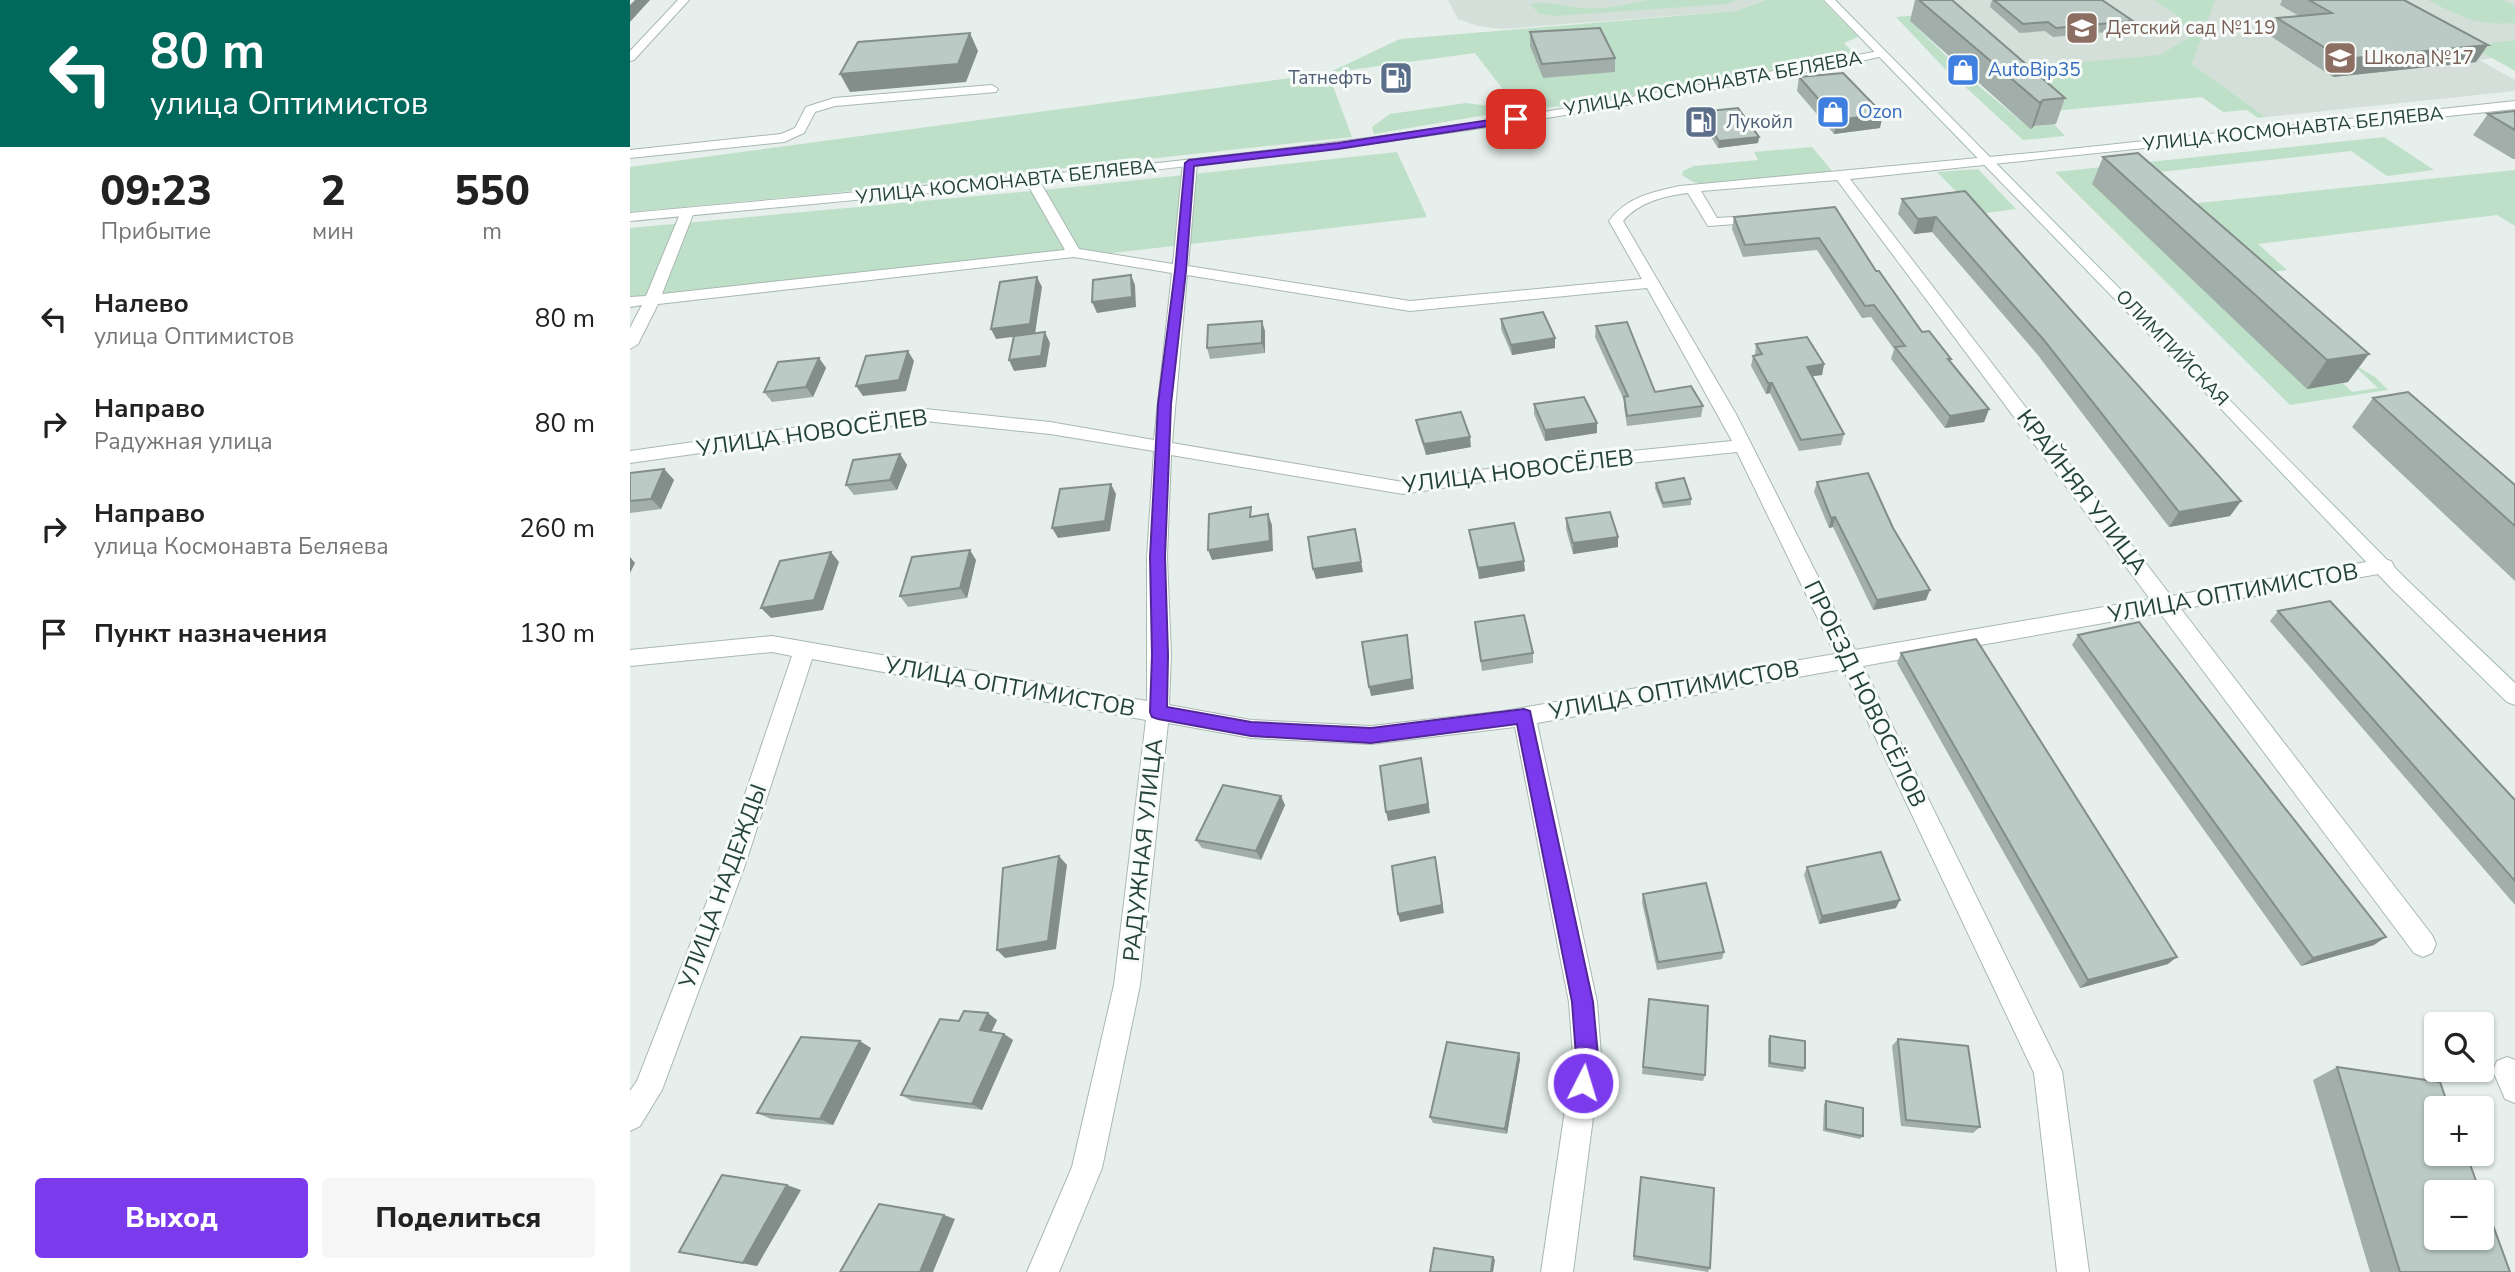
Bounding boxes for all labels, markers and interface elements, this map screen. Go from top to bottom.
school or university icon: Детский сад №119 [2063,9,2101,47]
place label: Детский сад №119 [2106,15,2276,41]
text: 80 m [150,18,265,85]
icon: left [35,28,126,119]
school or university icon: Школа №17 [2321,39,2359,77]
street label: УЛИЦА КОСМОНАВТА БЕЛЯЕВА [1561,45,1864,123]
place label: Школа №17 [2364,45,2474,71]
shop icon: AutoBip35 [1944,51,1982,89]
place label: AutoBip35 [1988,57,2081,83]
fuel station icon: Татнефть [1377,59,1415,97]
place label: Татнефть [1288,65,1372,91]
text: улица Оптимистов [150,82,428,125]
pin [1486,89,1546,149]
shop icon: Ozon [1814,93,1852,131]
place label: Ozon [1858,99,1903,125]
icon: arrive [1497,100,1535,138]
street label: УЛИЦА КОСМОНАВТА БЕЛЯЕВА [2140,100,2445,158]
fuel station icon: Лукойл [1682,103,1720,141]
place label: Лукойл [1726,109,1793,135]
street label: УЛИЦА КОСМОНАВТА БЕЛЯЕВА [853,153,1158,211]
text: 09:23 [100,163,212,220]
text: 2 [320,163,346,220]
text: 550 [454,163,530,220]
text: Прибытие [101,216,211,247]
text: мин [312,216,354,247]
text: m [482,216,502,247]
street label: ОЛИМПИЙСКАЯ [2110,284,2234,412]
text: Налево [94,286,189,321]
icon: left [35,300,73,338]
text: 80 m [535,301,595,336]
text: улица Оптимистов [94,321,294,352]
text: Направо [94,391,205,426]
street label: УЛИЦА НОВОСЁЛЕВ [694,401,930,465]
street label: КРАЙНЯЯ УЛИЦА [2010,403,2155,581]
icon: right [35,405,73,443]
text: 80 m [535,406,595,441]
text: Радужная улица [94,426,273,457]
street label: УЛИЦА НОВОСЁЛЕВ [1400,441,1635,501]
text: Направо [94,496,205,531]
icon: right [35,510,73,548]
text: 260 m [519,511,595,546]
text: улица Космонавта Беляева [94,531,389,562]
street label: УЛИЦА ОПТИМИСТОВ [2104,556,2361,630]
street label: ПРОЕЗД НОВОСЁЛОВ [1797,575,1933,813]
icon: arrive [35,615,73,653]
text: Пункт назначения [94,616,327,651]
text: 130 m [519,616,595,651]
street label: УЛИЦА ОПТИМИСТОВ [881,650,1138,724]
street label: УЛИЦА ОПТИМИСТОВ [1545,653,1802,727]
street label: РАДУЖНАЯ УЛИЦА [1116,737,1170,963]
street label: УЛИЦА НАДЕЖДЫ [671,780,774,993]
map controls [2424,1012,2494,1250]
button: search [2424,1012,2494,1082]
position arrow [1546,1046,1620,1120]
button: + [2424,1096,2494,1166]
button: Выход [35,1178,308,1258]
button: Поделиться [322,1178,595,1258]
button: − [2424,1180,2494,1250]

